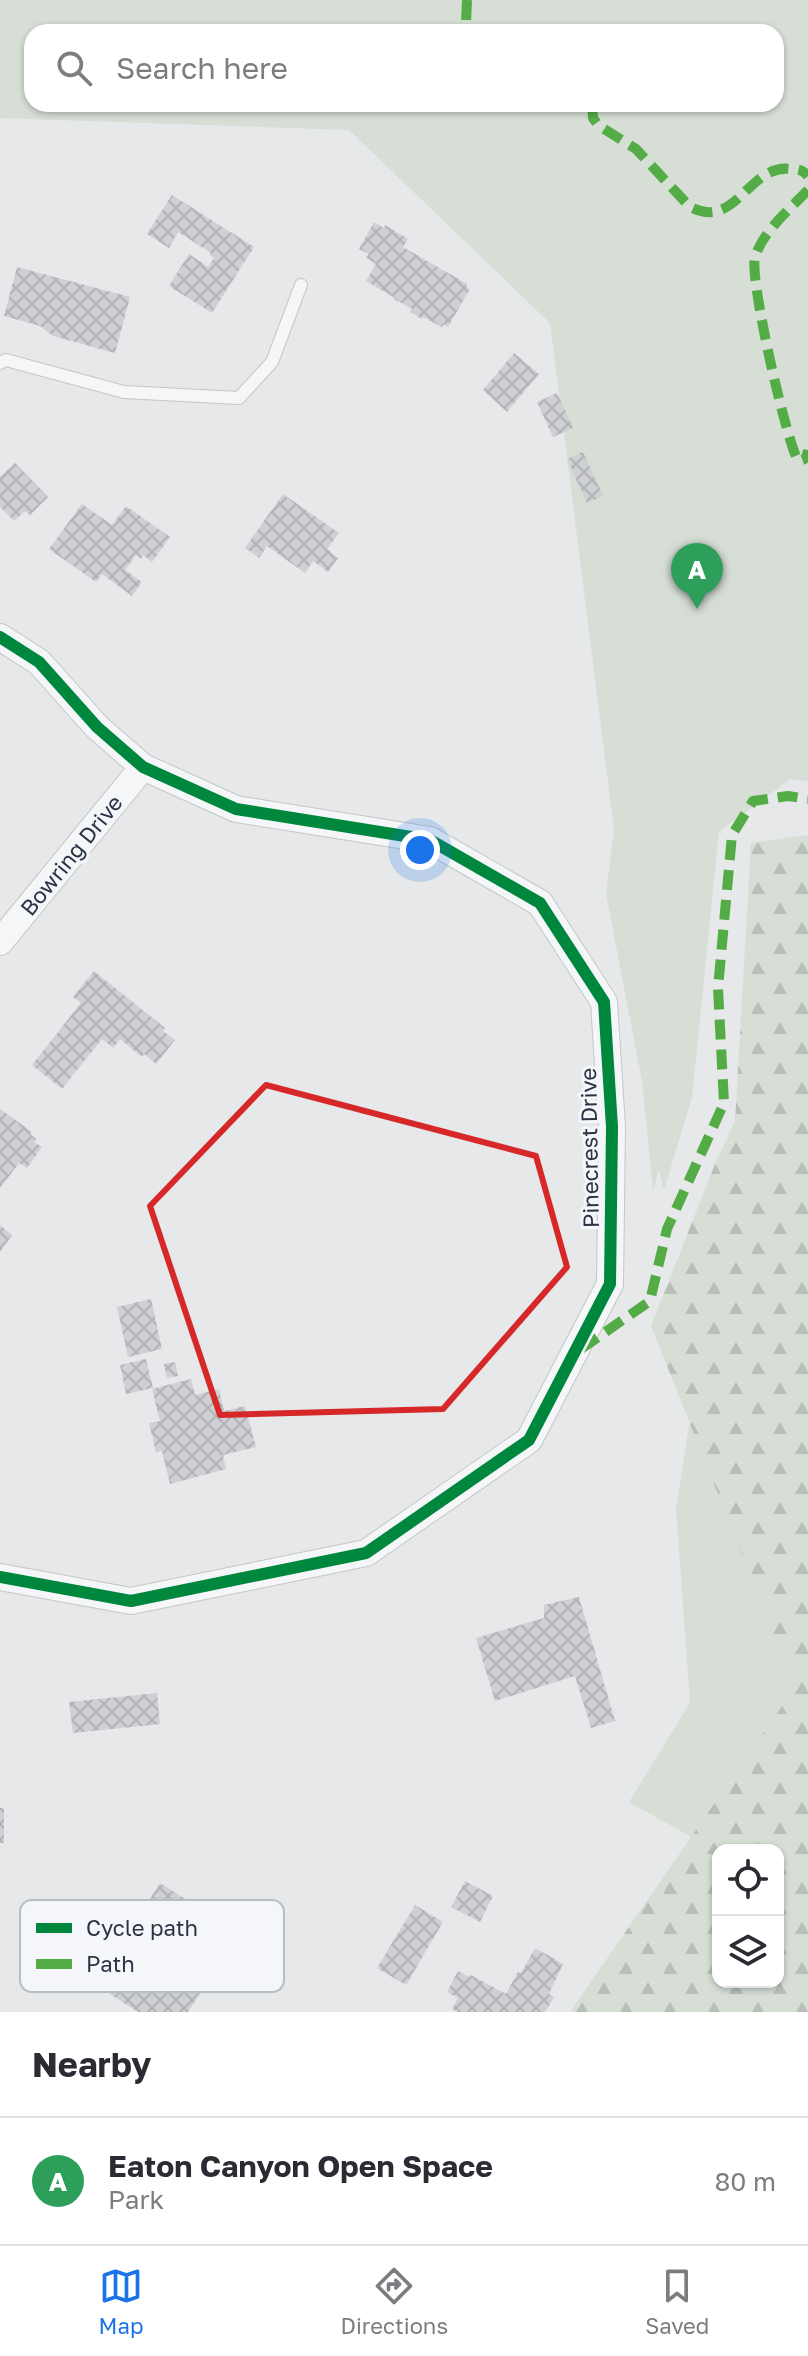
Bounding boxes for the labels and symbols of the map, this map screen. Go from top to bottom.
pin: A [671,543,723,609]
street label: Bowring Drive [14,789,128,921]
your location [400,830,440,870]
street label: Pinecrest Drive [574,1068,604,1228]
legend [20,1900,284,1992]
text: Cycle path [86,1914,198,1941]
text: Path [86,1950,135,1977]

